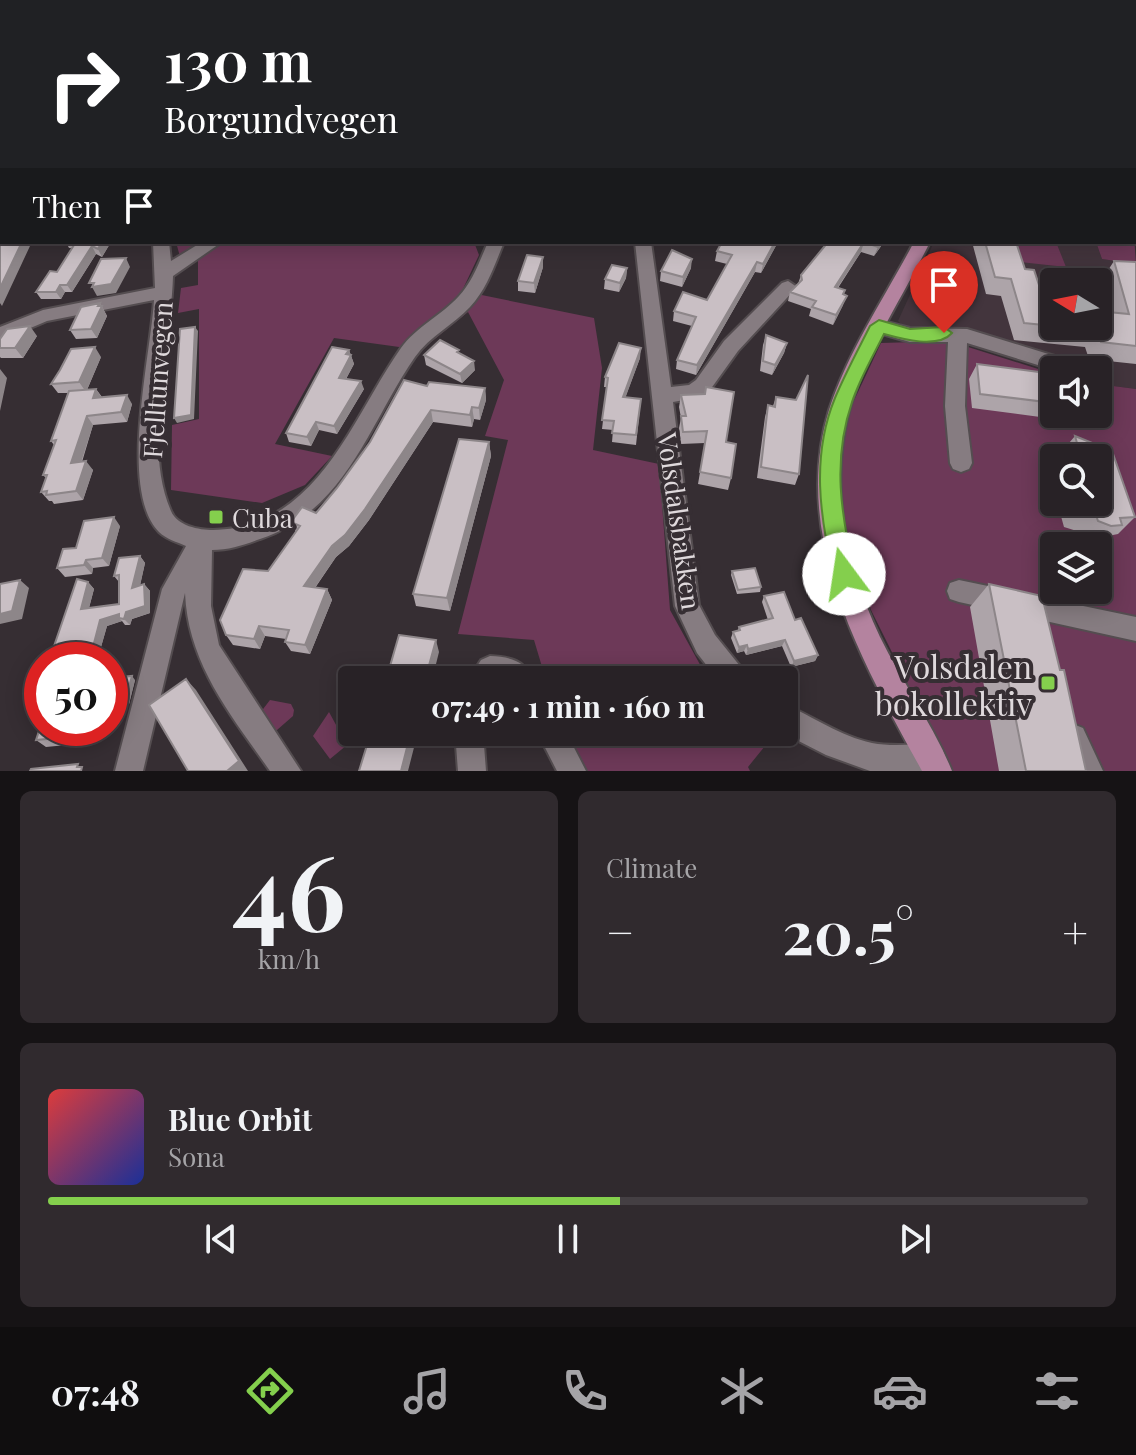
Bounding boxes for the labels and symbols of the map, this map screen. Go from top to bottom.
pin [910,251,978,333]
north arrow [1040,268,1112,340]
street label: Fjelltunvegen [134,300,180,460]
street label: Volsdalsbakken [650,429,710,612]
place label: Cuba [232,500,293,535]
marker: Cuba [207,508,225,526]
position arrow [802,532,886,616]
speed limit sign: 50 [24,642,128,746]
place label: Volsdalen bokollektiv [875,644,1032,724]
marker: Volsdalen bokollektiv [1039,674,1057,692]

